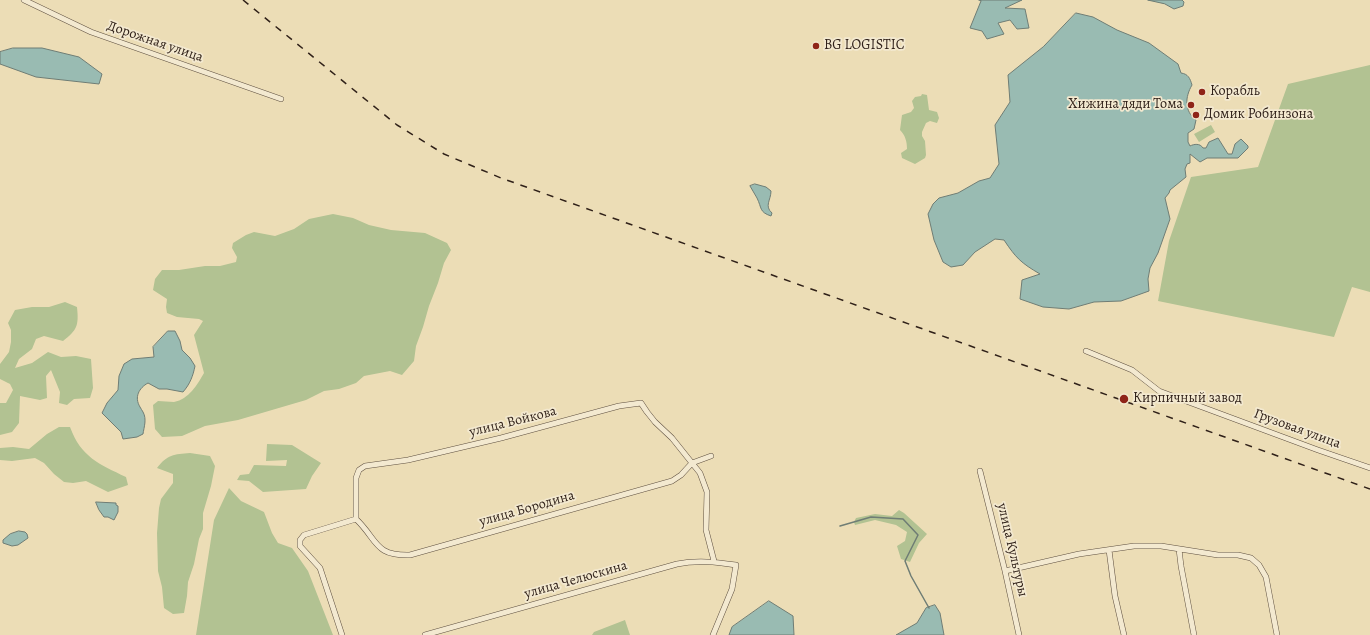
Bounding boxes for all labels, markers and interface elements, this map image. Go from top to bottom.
street label: Дорожная улица [105,18,205,66]
place label: BG LOGISTIC [824,38,905,54]
marker: BG LOGISTIC [811,41,821,51]
place label: Корабль [1210,84,1260,100]
marker: Корабль [1197,87,1207,97]
place label: Хижина дяди Тома [1068,97,1183,113]
marker: Хижина дяди Тома [1186,100,1196,110]
place label: Домик Робинзона [1204,107,1313,123]
marker: Домик Робинзона [1191,110,1201,120]
place label: Кирпичный завод [1133,391,1242,407]
marker: Кирпичный завод [1118,393,1130,405]
street label: улица Войкова [468,403,558,441]
street label: Грузовая улица [1251,405,1343,453]
street label: улица Бородина [478,487,576,531]
street label: улица Культуры [993,501,1031,599]
street label: улица Челюскина [523,557,629,603]

